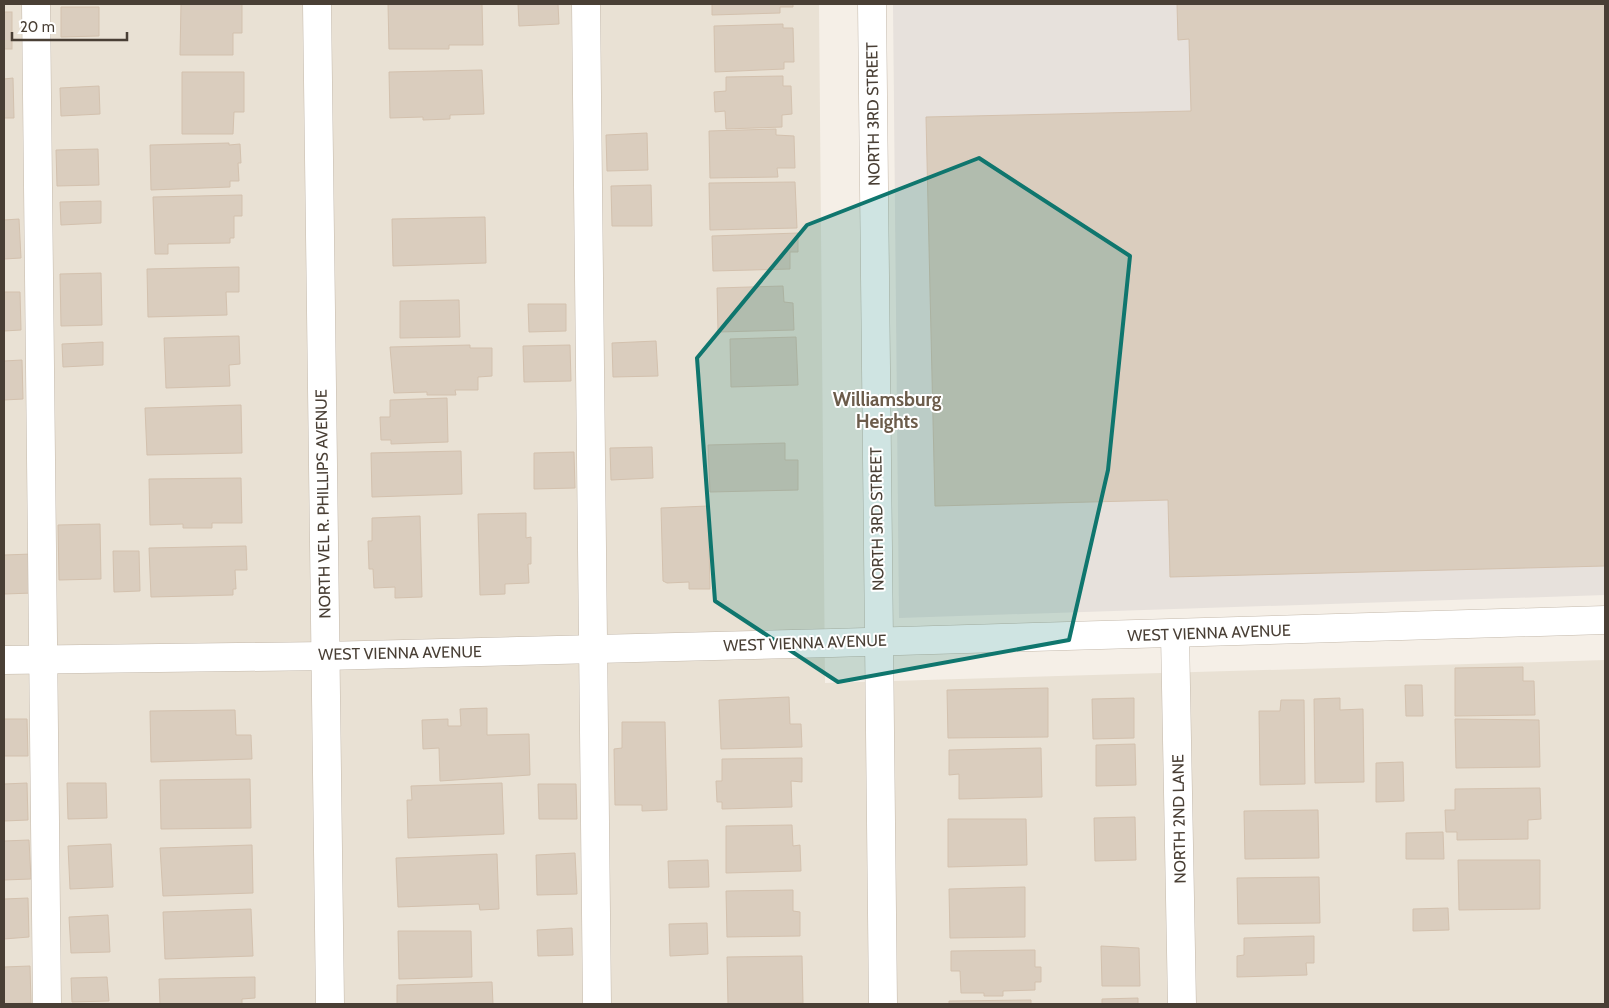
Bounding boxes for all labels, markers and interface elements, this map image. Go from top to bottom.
scale bar [12,10,128,42]
text: 20 m [20,18,55,36]
street label: NORTH 3RD STREET [862,41,884,186]
district label: Williamsburg Heights [833,388,942,433]
street label: NORTH VEL R. PHILLIPS AVENUE [311,389,335,619]
street label: NORTH 3RD STREET [866,446,888,591]
street label: WEST VIENNA AVENUE [1127,621,1291,645]
street label: WEST VIENNA AVENUE [723,631,887,655]
street label: WEST VIENNA AVENUE [318,642,482,664]
street label: NORTH 2ND LANE [1168,754,1190,884]

